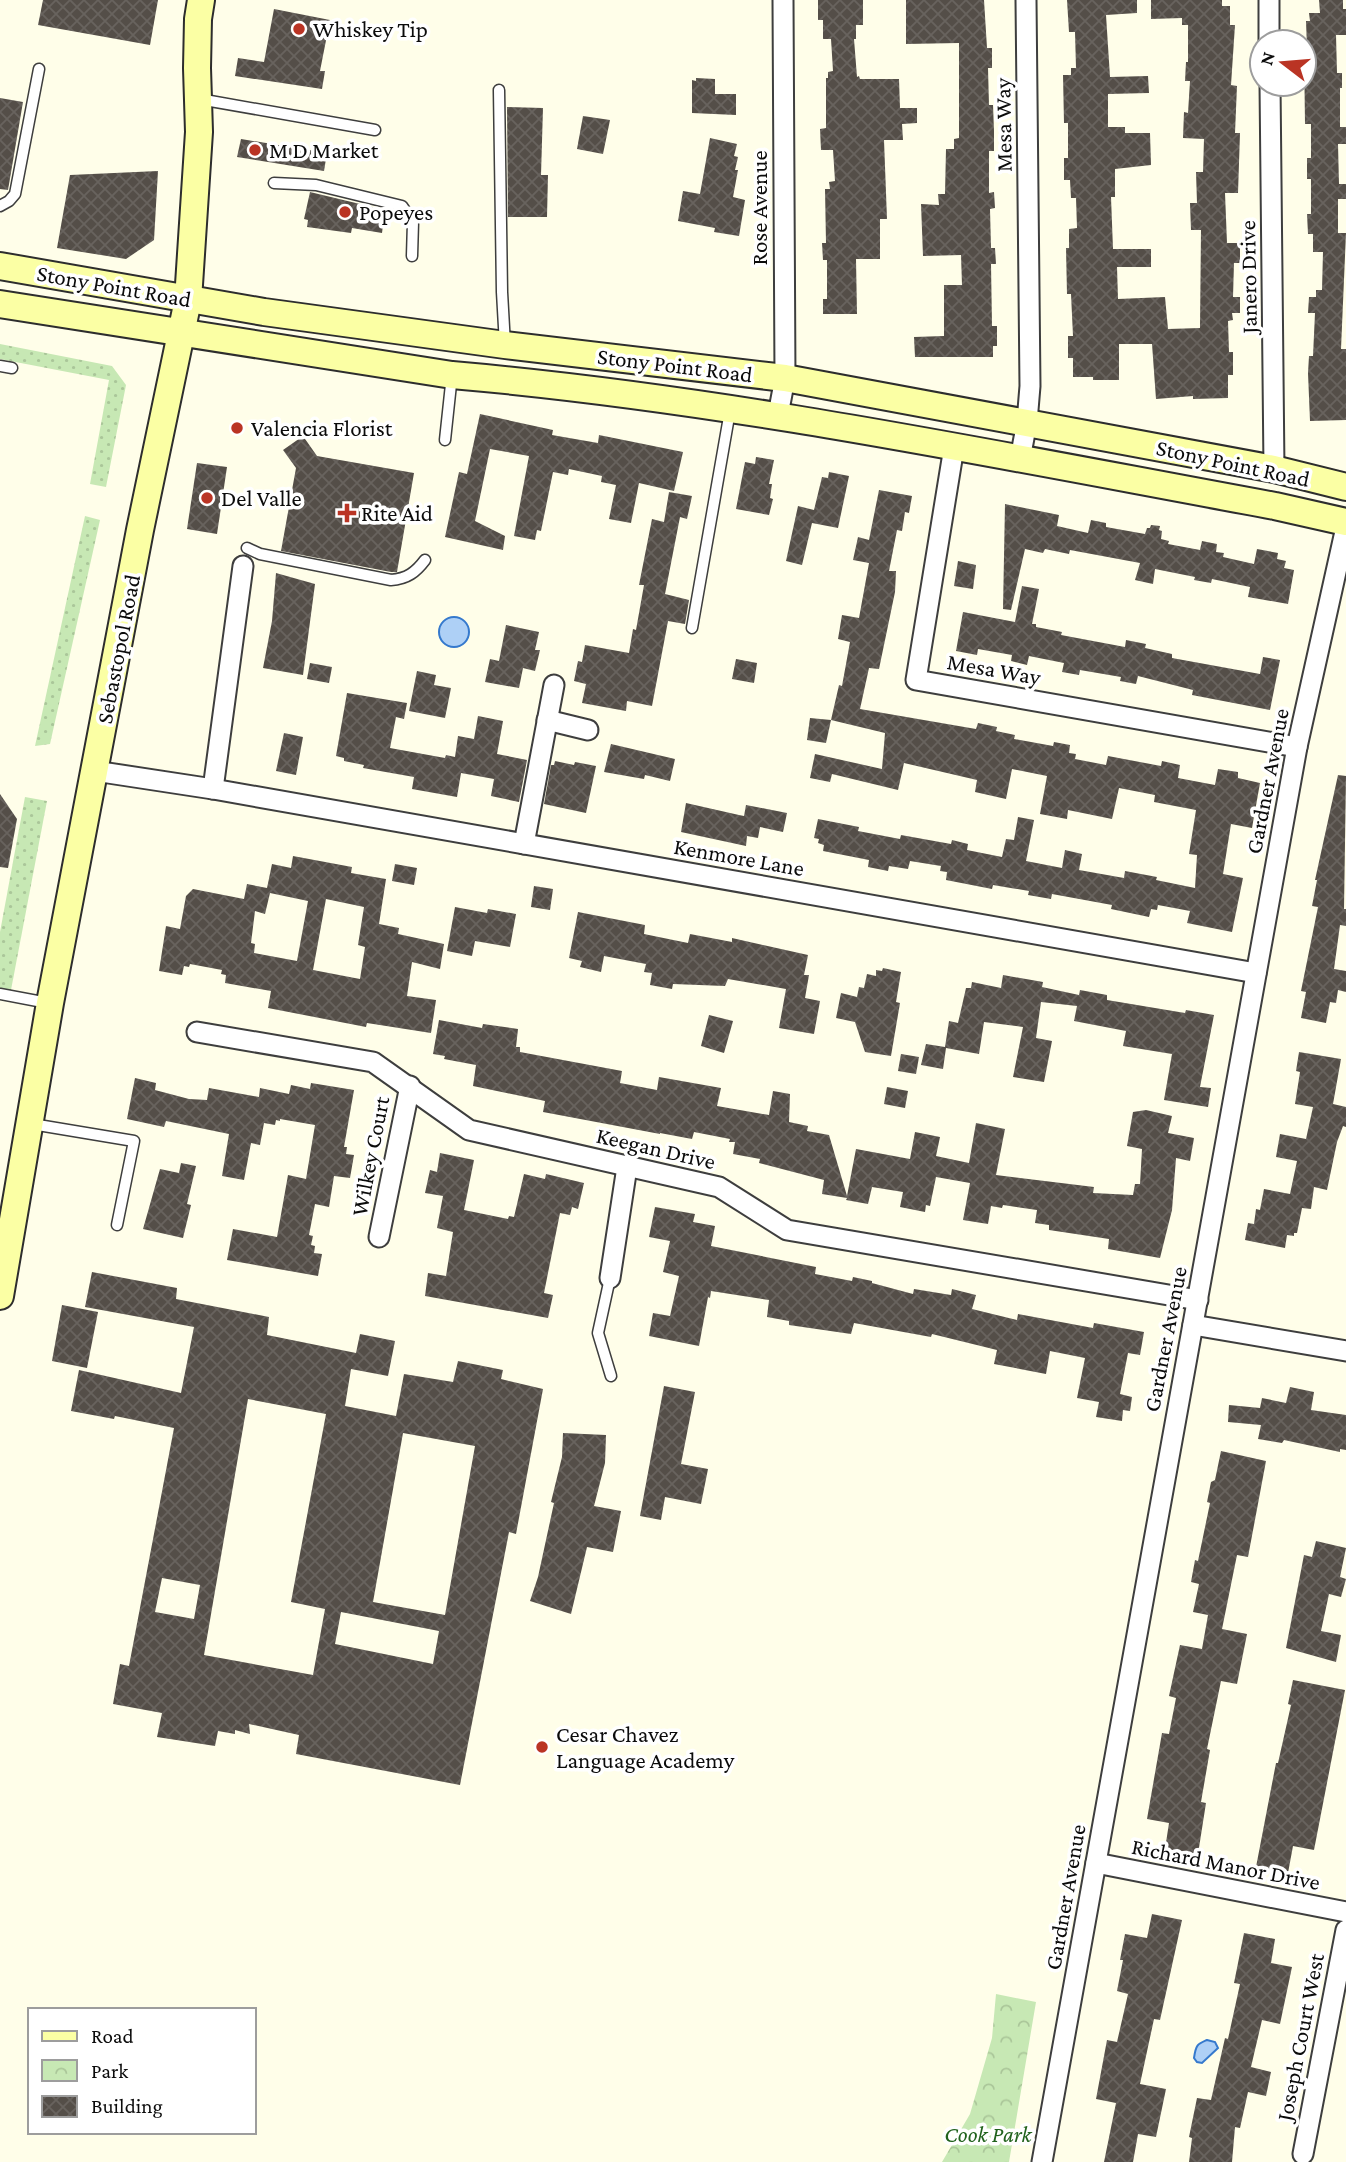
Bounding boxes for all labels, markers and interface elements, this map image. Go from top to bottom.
place label: Whiskey Tip [313,16,428,42]
marker: Whiskey Tip [291,21,307,37]
north arrow [1248,28,1318,98]
text: N [1255,49,1279,68]
street label: Mesa Way [989,77,1017,172]
place label: M D Market [269,137,379,163]
marker: M D Market [247,142,263,158]
street label: Rose Avenue [746,150,772,266]
place label: Popeyes [359,199,433,225]
marker: Popeyes [337,204,353,220]
street label: Janero Drive [1234,220,1262,336]
street label: Stony Point Road [35,260,193,312]
street label: Stony Point Road [596,343,754,387]
place label: Valencia Florist [251,415,393,441]
marker: Valencia Florist [229,420,245,436]
street label: Stony Point Road [1154,434,1312,492]
place label: Del Valle [221,485,302,511]
marker: Del Valle [199,490,215,506]
place label: Rite Aid [361,500,433,526]
marker: Rite Aid [339,505,355,521]
street label: Sebastopol Road [91,572,145,726]
street label: Mesa Way [945,648,1043,690]
street label: Gardner Avenue [1240,706,1294,856]
street label: Kenmore Lane [672,833,806,881]
street label: Wilkey Court [346,1094,394,1218]
street label: Keegan Drive [594,1122,718,1174]
street label: Gardner Avenue [1138,1264,1192,1414]
place label: Cesar Chavez Language Academy [556,1721,735,1773]
marker: Cesar Chavez Language Academy [534,1739,550,1755]
street label: Gardner Avenue [1039,1822,1091,1972]
street label: Richard Manor Drive [1130,1833,1322,1895]
street label: Joseph Court West [1271,1951,1329,2125]
legend [28,2008,256,2134]
text: Road [91,2024,134,2048]
text: Park [91,2059,128,2083]
text: Building [91,2094,163,2118]
park label: Cook Park [944,2121,1033,2147]

